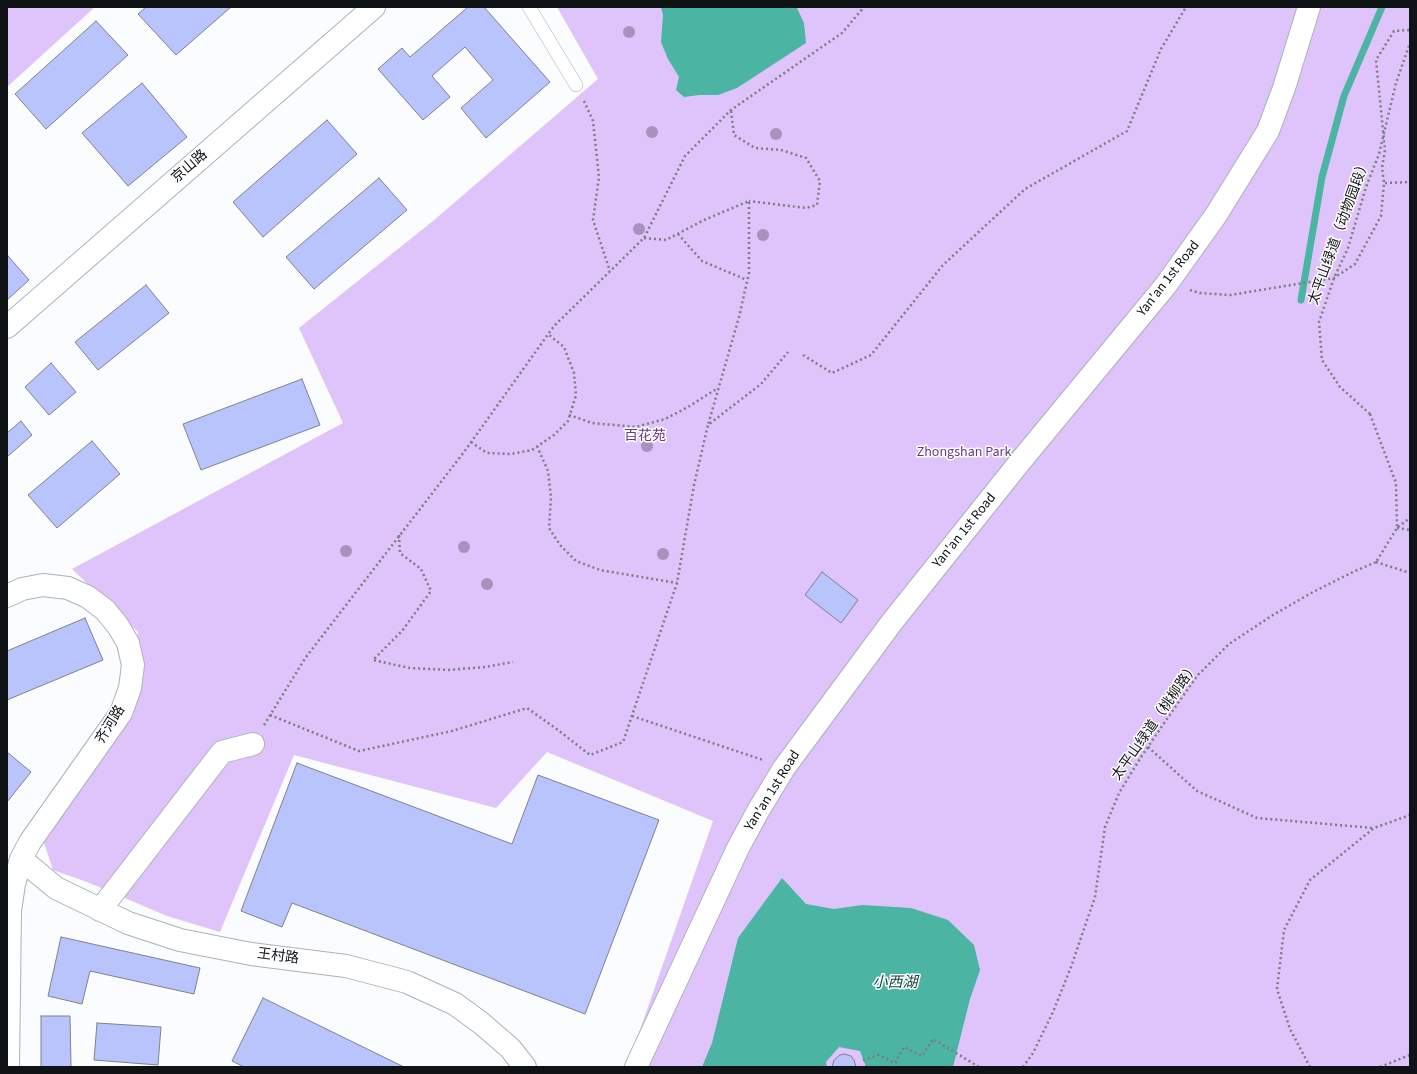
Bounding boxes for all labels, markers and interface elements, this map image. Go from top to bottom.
street label: 京山路 [169,147,211,187]
street label: 太平山绿道（动物园段） [1306,157,1374,307]
street label: Yan'an 1st Road [1134,238,1204,320]
park label: 百花苑 [624,429,666,445]
park label: Zhongshan Park [917,445,1011,461]
street label: Yan'an 1st Road [930,490,1000,572]
street label: 太平山绿道（桃柳路） [1109,660,1203,784]
street label: 齐河路 [93,703,129,747]
street label: Yan'an 1st Road [742,748,804,834]
street label: 王村路 [256,946,300,968]
water label: 小西湖 [873,975,917,993]

